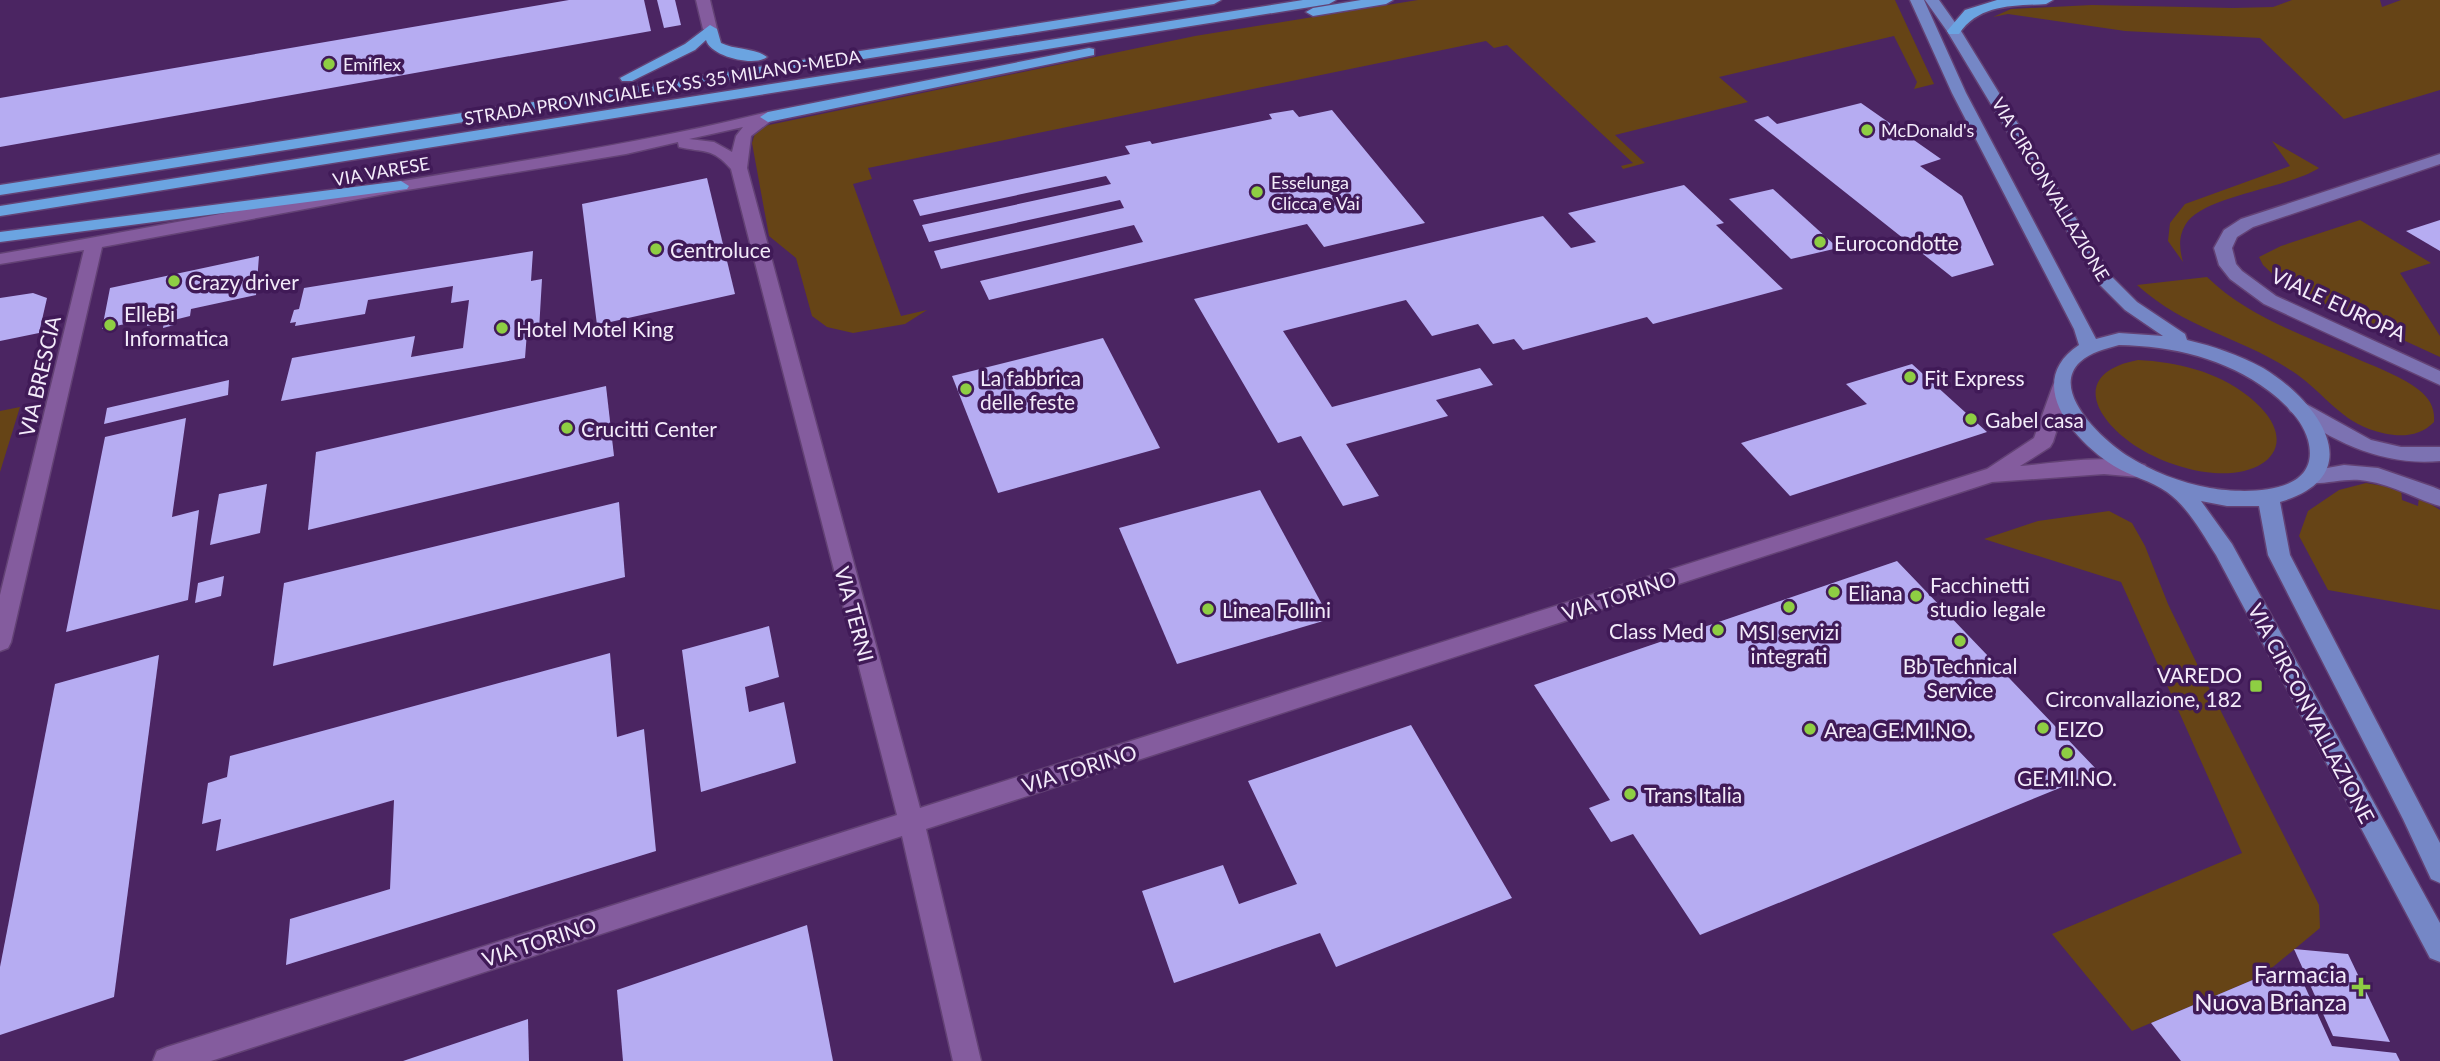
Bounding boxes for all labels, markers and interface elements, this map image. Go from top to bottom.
street label: STRADA PROVINCIALE EX SS 35 MILANO-MEDA [462,45,862,129]
place label: Emiflex [343,53,401,75]
marker: Emiflex [321,56,337,72]
street label: VIA CIRCONVALLAZIONE [1987,93,2115,285]
place label: McDonald's [1881,119,1975,141]
marker: McDonald's [1859,122,1875,138]
street label: VIA VARESE [331,152,431,190]
place label: Esselunga Clicca e Vai [1271,171,1360,214]
marker: Esselunga Clicca e Vai [1249,184,1265,200]
place label: Eurocondotte [1834,230,1959,255]
marker: Eurocondotte [1812,234,1828,250]
place label: Centroluce [670,237,771,262]
marker: Centroluce [648,241,664,257]
street label: VIALE EUROPA [2268,262,2411,346]
place label: Crazy driver [188,269,299,294]
marker: Crazy driver [166,273,182,289]
place label: ElleBi Informatica [124,301,229,350]
street label: VIA BRESCIA [13,312,65,439]
place label: Hotel Motel King [516,316,674,341]
marker: ElleBi Informatica [102,317,118,333]
marker: Hotel Motel King [494,320,510,336]
place label: La fabbrica delle feste [980,365,1081,414]
place label: Fit Express [1924,365,2025,390]
marker: Fit Express [1902,369,1918,385]
marker: La fabbrica delle feste [958,381,974,397]
place label: Gabel casa [1985,407,2084,432]
marker: Gabel casa [1963,411,1979,427]
place label: Crucitti Center [581,416,717,441]
marker: Crucitti Center [559,420,575,436]
street label: VIA TERNI [830,563,880,665]
street label: VIA TORINO [1559,565,1679,625]
place label: Facchinetti studio legale [1930,572,2046,621]
place label: Eliana [1848,580,1903,605]
marker: Eliana [1826,584,1842,600]
marker: Facchinetti studio legale [1908,588,1924,604]
place label: Linea Follini [1222,597,1331,622]
marker: MSI servizi integrati [1781,599,1797,615]
street label: VIA CIRCONVALLAZIONE [2243,599,2381,827]
marker: Linea Follini [1200,601,1216,617]
place label: Class Med [1609,618,1704,643]
place label: MSI servizi integrati [1739,619,1839,668]
marker: Class Med [1710,622,1726,638]
marker: Bb Technical Service [1952,633,1968,649]
place label: Bb Technical Service [1903,653,2017,702]
place label: VAREDO Circonvallazione, 182 [2045,662,2242,711]
marker: VAREDO Circonvallazione, 182 [2248,678,2264,694]
place label: EIZO [2057,716,2104,741]
place label: Area GE.MI.NO. [1824,717,1972,742]
marker: EIZO [2035,720,2051,736]
marker: Area GE.MI.NO. [1802,721,1818,737]
street label: VIA TORINO [1019,739,1139,797]
marker: GE.MI.NO. [2059,745,2075,761]
place label: GE.MI.NO. [2017,765,2117,790]
place label: Trans Italia [1644,782,1742,807]
marker: Trans Italia [1622,786,1638,802]
street label: VIA TORINO [479,911,599,971]
place label: Farmacia Nuova Brianza [2194,959,2347,1016]
marker: Farmacia Nuova Brianza [2353,979,2369,995]

